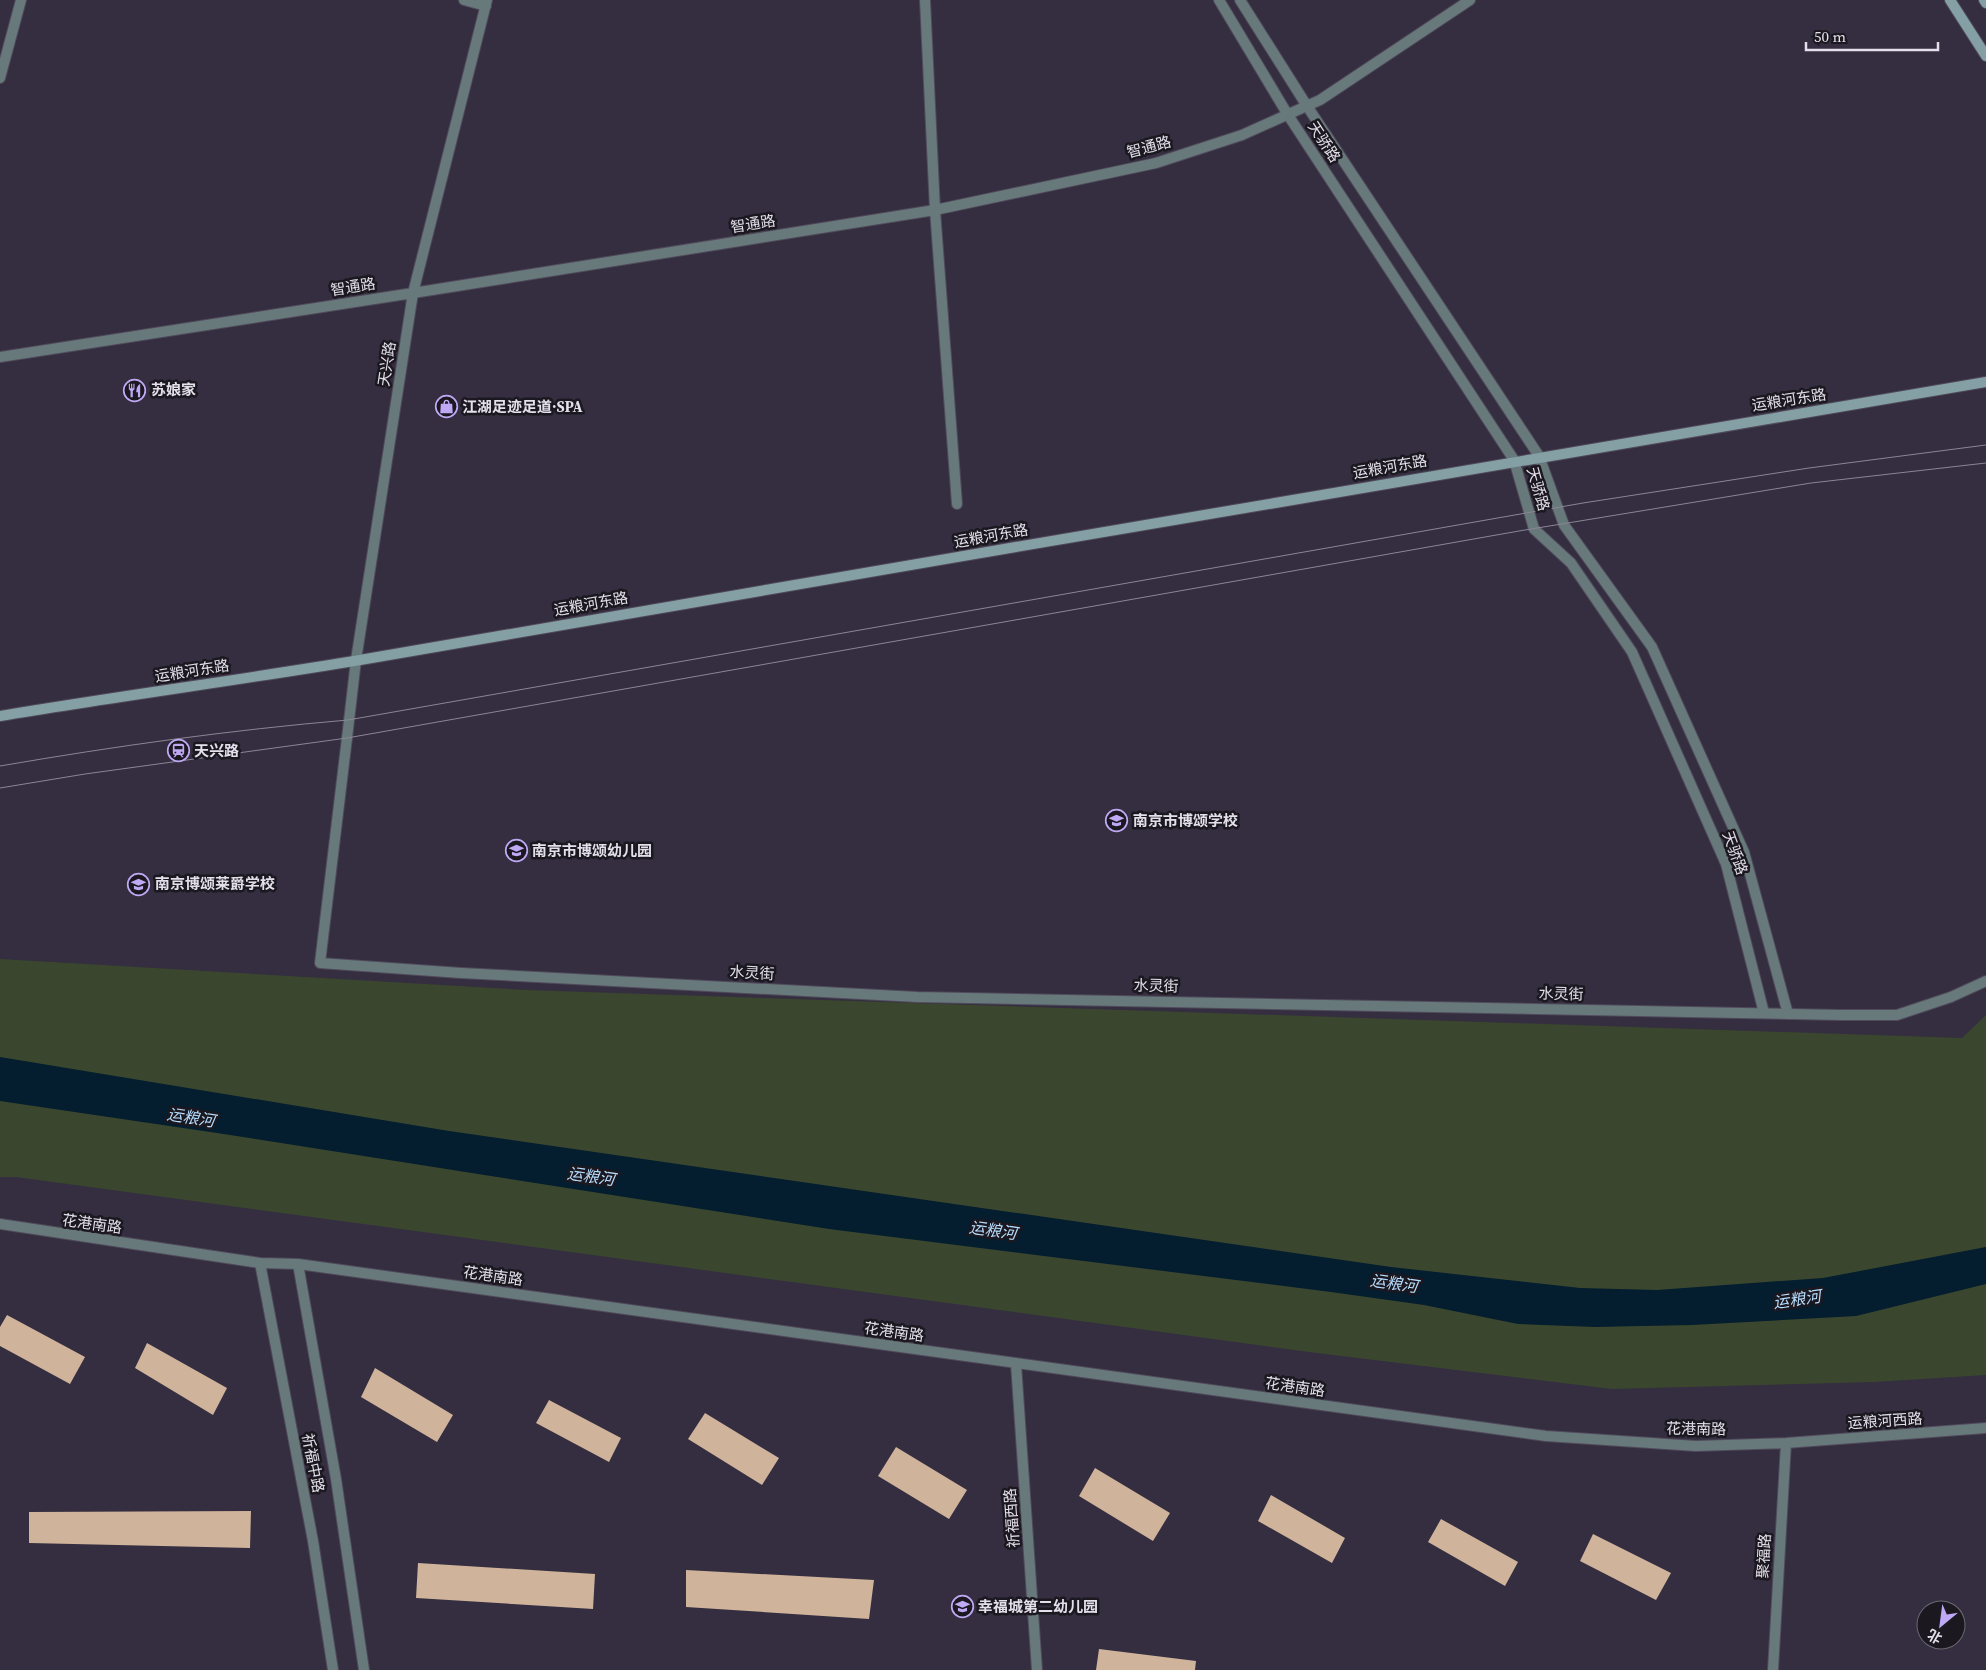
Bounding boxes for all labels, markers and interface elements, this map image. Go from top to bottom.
scale bar [1806,20,1938,52]
text: 50 m [1814,26,1846,47]
street label: 天骄路 [1303,117,1345,166]
street label: 智通路 [1124,131,1173,162]
street label: 智通路 [729,210,777,237]
street label: 智通路 [329,273,377,300]
street label: 天兴路 [373,340,400,388]
restaurant icon: 苏娘家 [123,378,147,402]
place label: 苏娘家 [151,379,196,400]
street label: 运粮河东路 [1750,383,1828,416]
shop icon: 江湖足迹足道·SPA [434,395,458,419]
place label: 江湖足迹足道·SPA [462,396,583,417]
street label: 运粮河东路 [1351,450,1429,483]
street label: 天骄路 [1522,464,1555,513]
street label: 运粮河东路 [952,519,1030,552]
street label: 运粮河东路 [552,587,630,620]
street label: 运粮河东路 [153,654,231,687]
station icon: 天兴路 [166,739,190,763]
place label: 天兴路 [194,740,239,761]
school or university icon: 南京市博颂学校 [1105,809,1129,833]
place label: 南京市博颂学校 [1133,810,1238,831]
street label: 天骄路 [1718,828,1753,878]
school or university icon: 南京市博颂幼儿园 [504,839,528,863]
place label: 南京市博颂幼儿园 [532,840,652,861]
school or university icon: 南京博颂莱爵学校 [127,872,151,896]
place label: 南京博颂莱爵学校 [155,873,275,894]
street label: 水灵街 [729,961,775,984]
street label: 水灵街 [1133,975,1179,996]
street label: 水灵街 [1538,983,1584,1004]
water label: 运粮河 [166,1102,219,1132]
water label: 运粮河 [566,1162,619,1191]
street label: 花港南路 [61,1209,123,1238]
water label: 运粮河 [968,1216,1021,1245]
street label: 花港南路 [462,1261,524,1290]
water label: 运粮河 [1369,1269,1422,1298]
water label: 运粮河 [1772,1284,1825,1313]
street label: 花港南路 [863,1317,925,1346]
street label: 花港南路 [1264,1372,1326,1401]
street label: 运粮河西路 [1847,1407,1923,1434]
street label: 花港南路 [1666,1417,1726,1440]
street label: 祈福中路 [297,1431,330,1494]
street label: 祈福西路 [999,1487,1024,1549]
street label: 聚福路 [1752,1533,1775,1579]
school or university icon: 幸福城第二幼儿园 [950,1595,974,1619]
place label: 幸福城第二幼儿园 [978,1596,1098,1617]
north arrow [1916,1600,1966,1650]
text: 北 [1924,1624,1946,1649]

